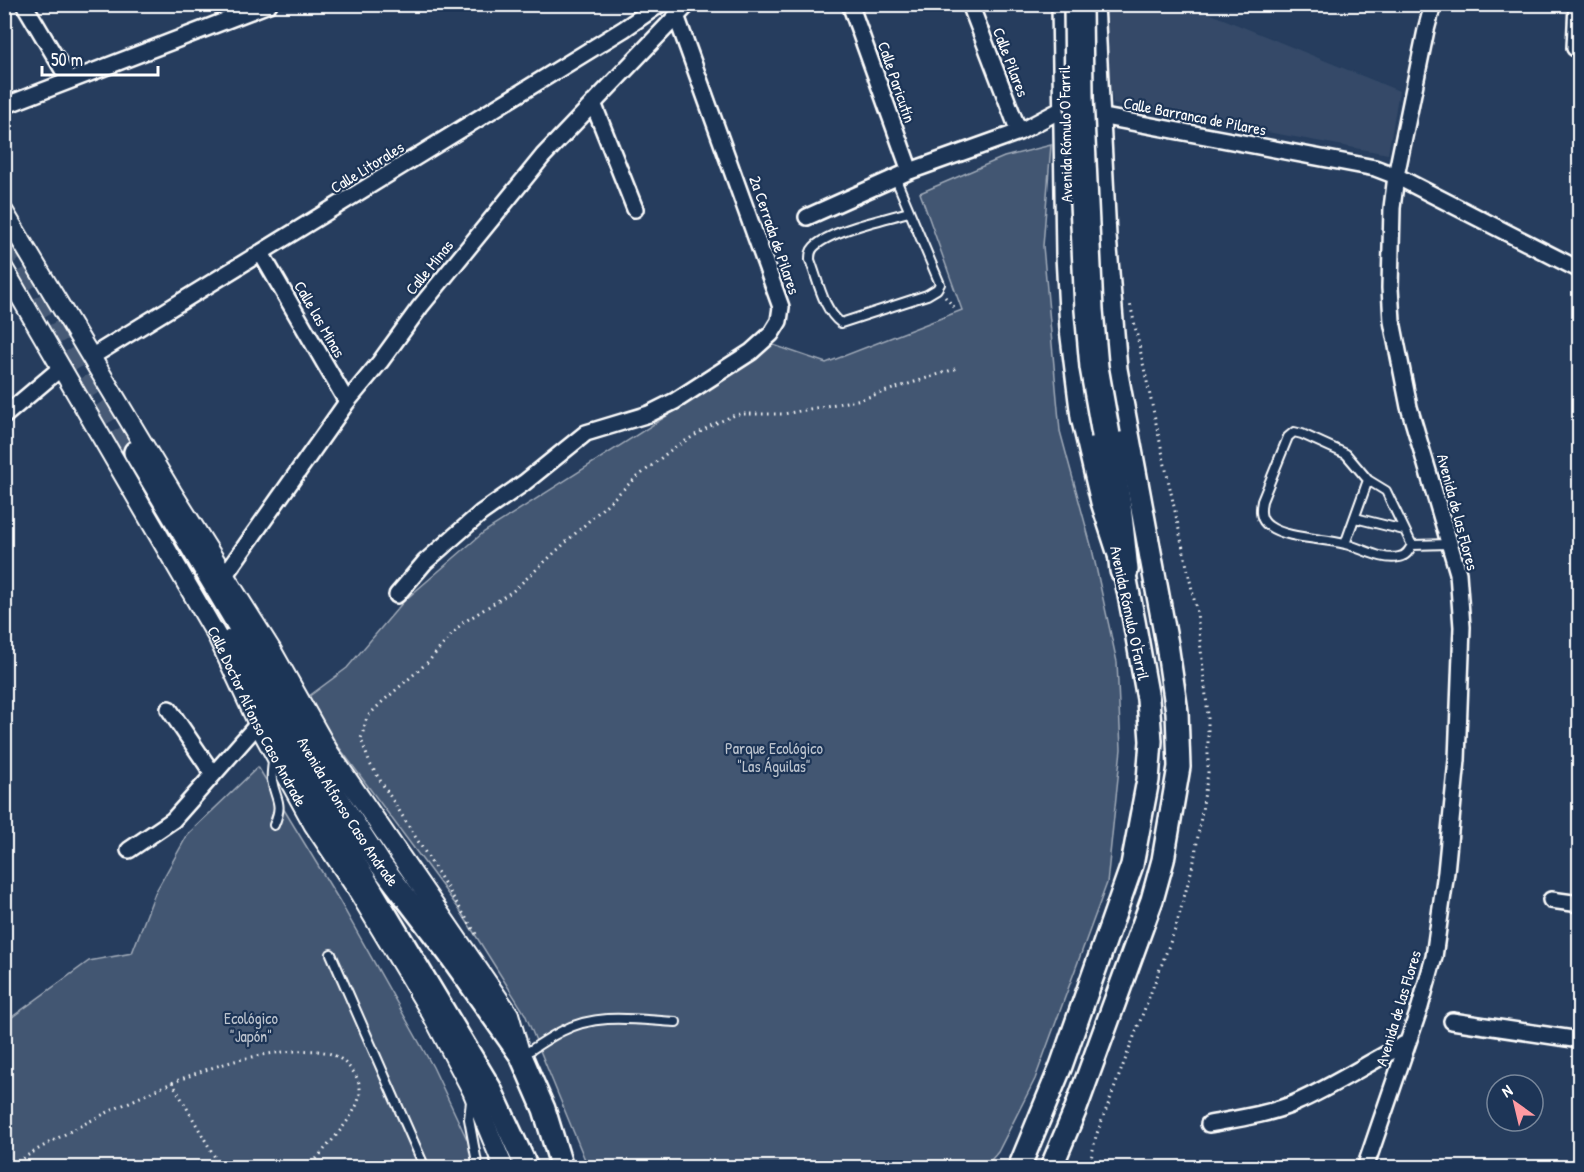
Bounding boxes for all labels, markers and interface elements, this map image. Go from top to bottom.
street label: Calle Pilares [988,24,1034,100]
street label: Calle Paricutín [873,38,921,126]
scale bar [42,39,158,77]
text: 50 m [51,47,83,72]
street label: Avenida Rómulo O'Farril [1053,65,1077,203]
street label: Calle Barranca de Pilares [1122,91,1268,141]
street label: Calle Litorales [326,136,408,198]
street label: 2a Cerrada de Pilares [744,173,806,297]
street label: Calle Minas [400,235,458,299]
street label: Calle las Minas [289,277,351,361]
street label: Avenida de las Flores [1432,451,1484,573]
street label: Avenida Rómulo O'Farril [1105,544,1155,683]
street label: Calle Doctor Alfonso Caso Andrade [202,622,312,811]
street label: Avenida Alfonso Caso Andrade [292,733,405,891]
park label: Parque Ecológico "Las Águilas" [725,737,823,777]
street label: Avenida de las Flores [1370,948,1426,1068]
park label: Ecológico "Japón" [224,1007,278,1047]
north arrow [1485,1073,1545,1133]
text: N [1497,1079,1517,1102]

